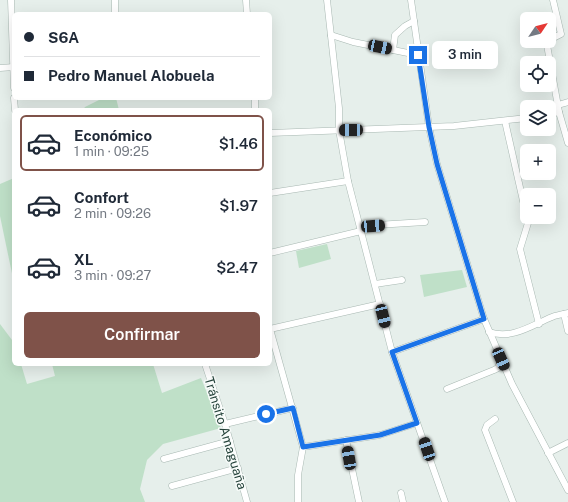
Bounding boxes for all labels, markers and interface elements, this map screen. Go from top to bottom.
north arrow [520,12,556,48]
map controls [520,12,556,224]
text: S6A [48,29,79,46]
car [367,39,393,55]
callout: 3 min [432,41,498,69]
route end [409,46,427,64]
text: 3 min [448,47,482,62]
button: locate [520,56,556,92]
text: Pedro Manuel Alobuela [48,67,215,84]
button: layers [520,100,556,136]
car [339,124,363,136]
icon: car [26,125,62,161]
text: Económico [74,127,152,144]
text: $1.46 [219,135,258,152]
text: 1 min · 09:25 [74,144,149,159]
button: + [520,144,556,180]
icon: car [26,187,62,223]
button: − [520,188,556,224]
text: Confort [74,189,129,206]
text: $1.97 [219,197,258,214]
text: 2 min · 09:26 [74,206,151,221]
car [361,219,385,233]
icon: car [26,249,62,285]
text: XL [74,251,93,268]
text: $2.47 [216,259,258,276]
text: 3 min · 09:27 [74,268,151,283]
car [374,303,392,329]
button: Confirmar [24,312,260,358]
car [491,346,511,372]
street label: Tránsito Amaguaña [201,375,250,491]
route start [257,405,275,423]
car [417,436,437,462]
car [341,445,357,471]

